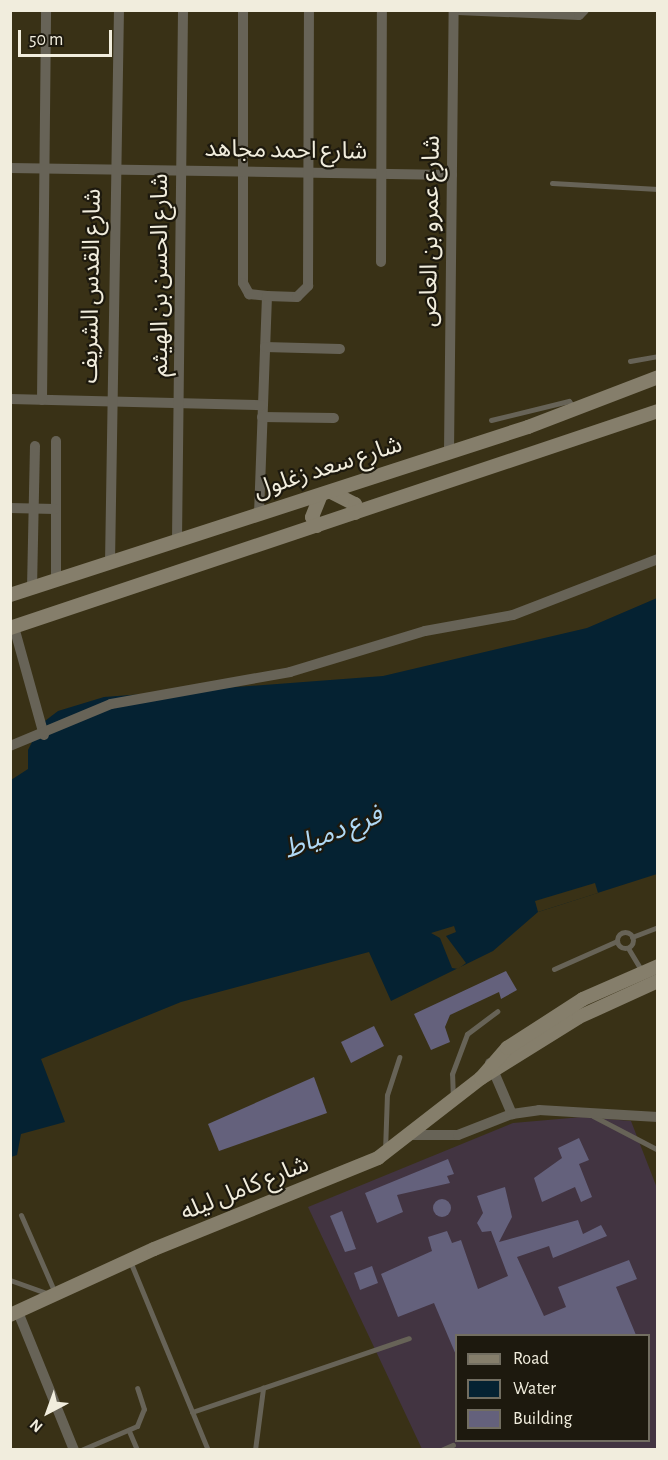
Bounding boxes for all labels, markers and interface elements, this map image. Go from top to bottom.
scale bar [21,18,116,56]
text: 50 m [29,31,63,49]
street label: شارع احمد مجاهد [204,135,368,167]
street label: شارع عمرو بن العاص [415,135,447,327]
street label: شارع الحسن بن الهيثم [147,173,175,377]
street label: شارع القدس الشريف [76,188,108,384]
street label: شارع سعد زغلول [250,430,406,506]
water label: فرع دمياط [279,800,387,866]
street label: شارع كامل ليله [177,1150,313,1228]
legend [455,1334,650,1442]
text: Road [513,1350,549,1368]
text: Water [513,1380,556,1398]
north arrow [18,1382,78,1442]
text: Building [513,1410,572,1428]
text: N [27,1416,46,1435]

